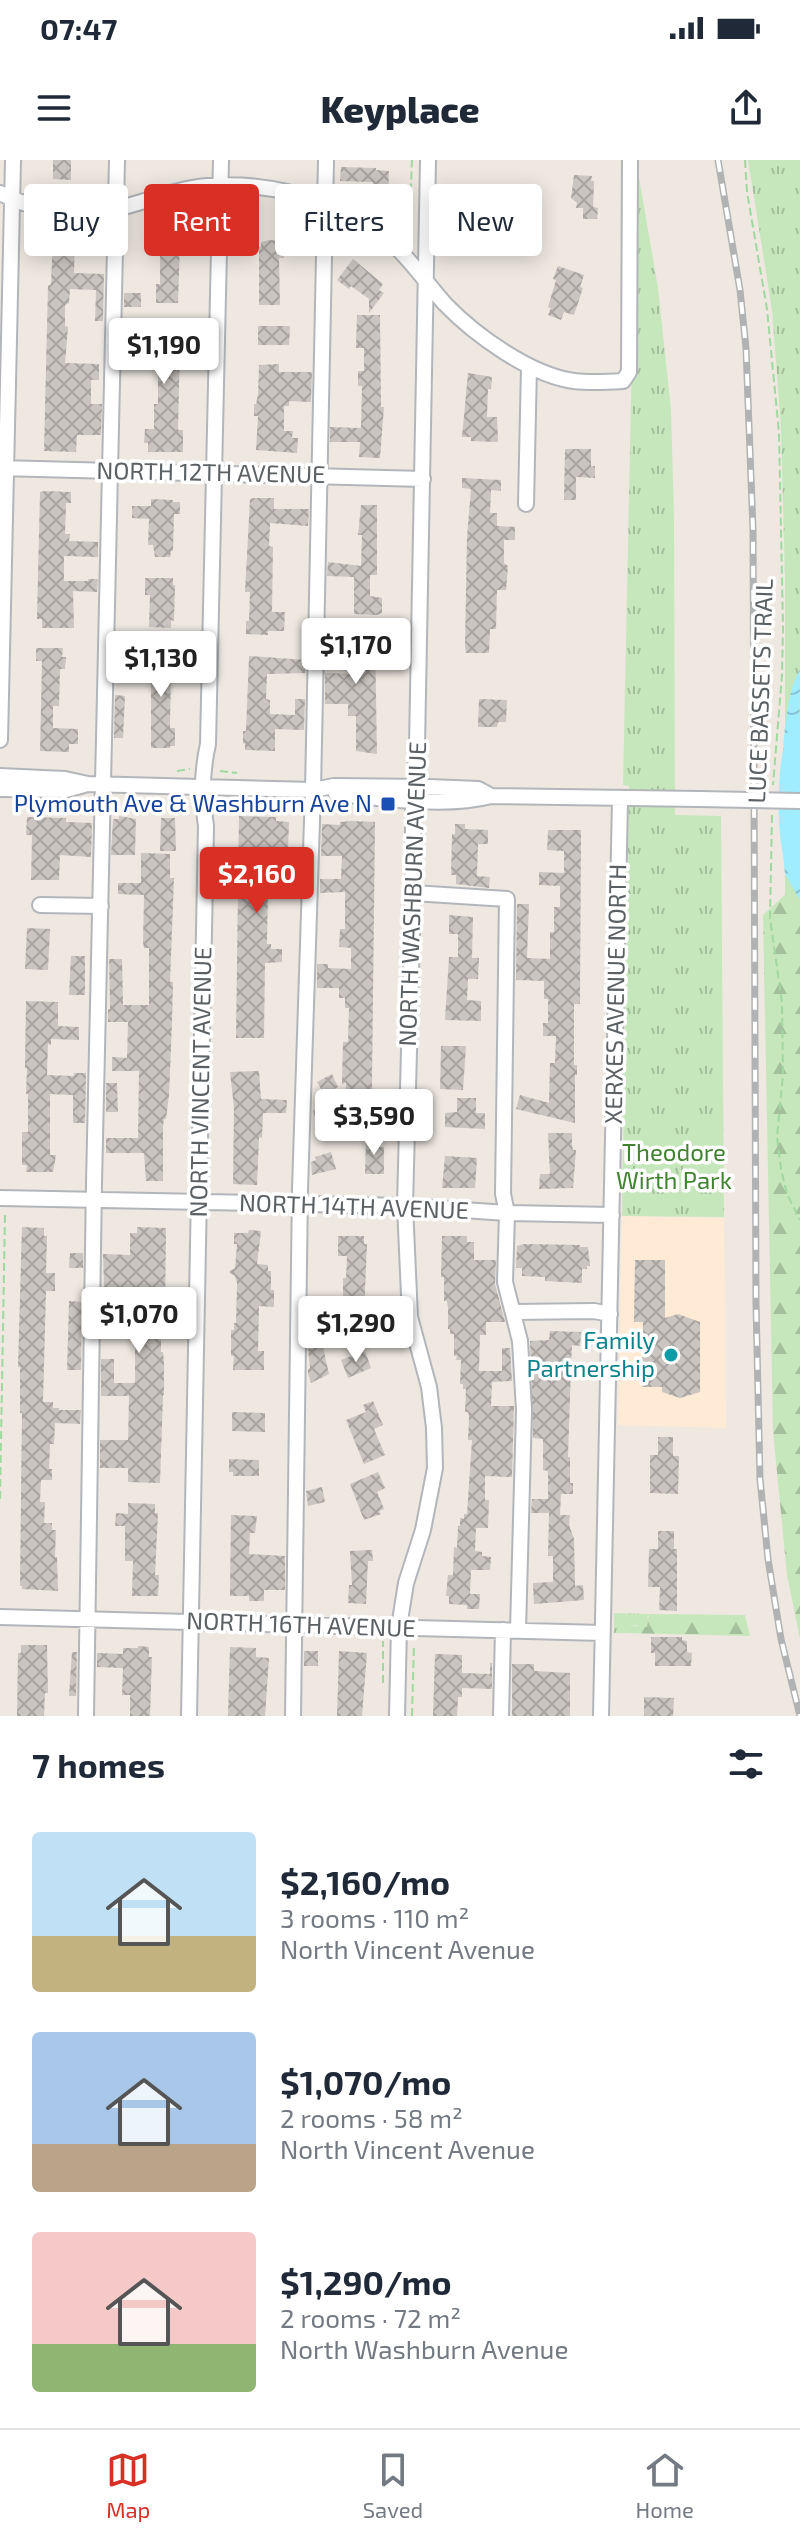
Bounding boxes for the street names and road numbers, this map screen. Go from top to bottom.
street label: NORTH 12TH AVENUE [96,455,326,488]
street label: LUCE BASSETS TRAIL [741,578,778,804]
street label: NORTH WASHBURN AVENUE [392,741,431,1047]
street label: XERXES AVENUE NORTH [598,864,631,1124]
street label: NORTH VINCENT AVENUE [183,946,216,1218]
street label: NORTH 14TH AVENUE [239,1187,470,1224]
street label: NORTH 16TH AVENUE [186,1605,416,1642]

